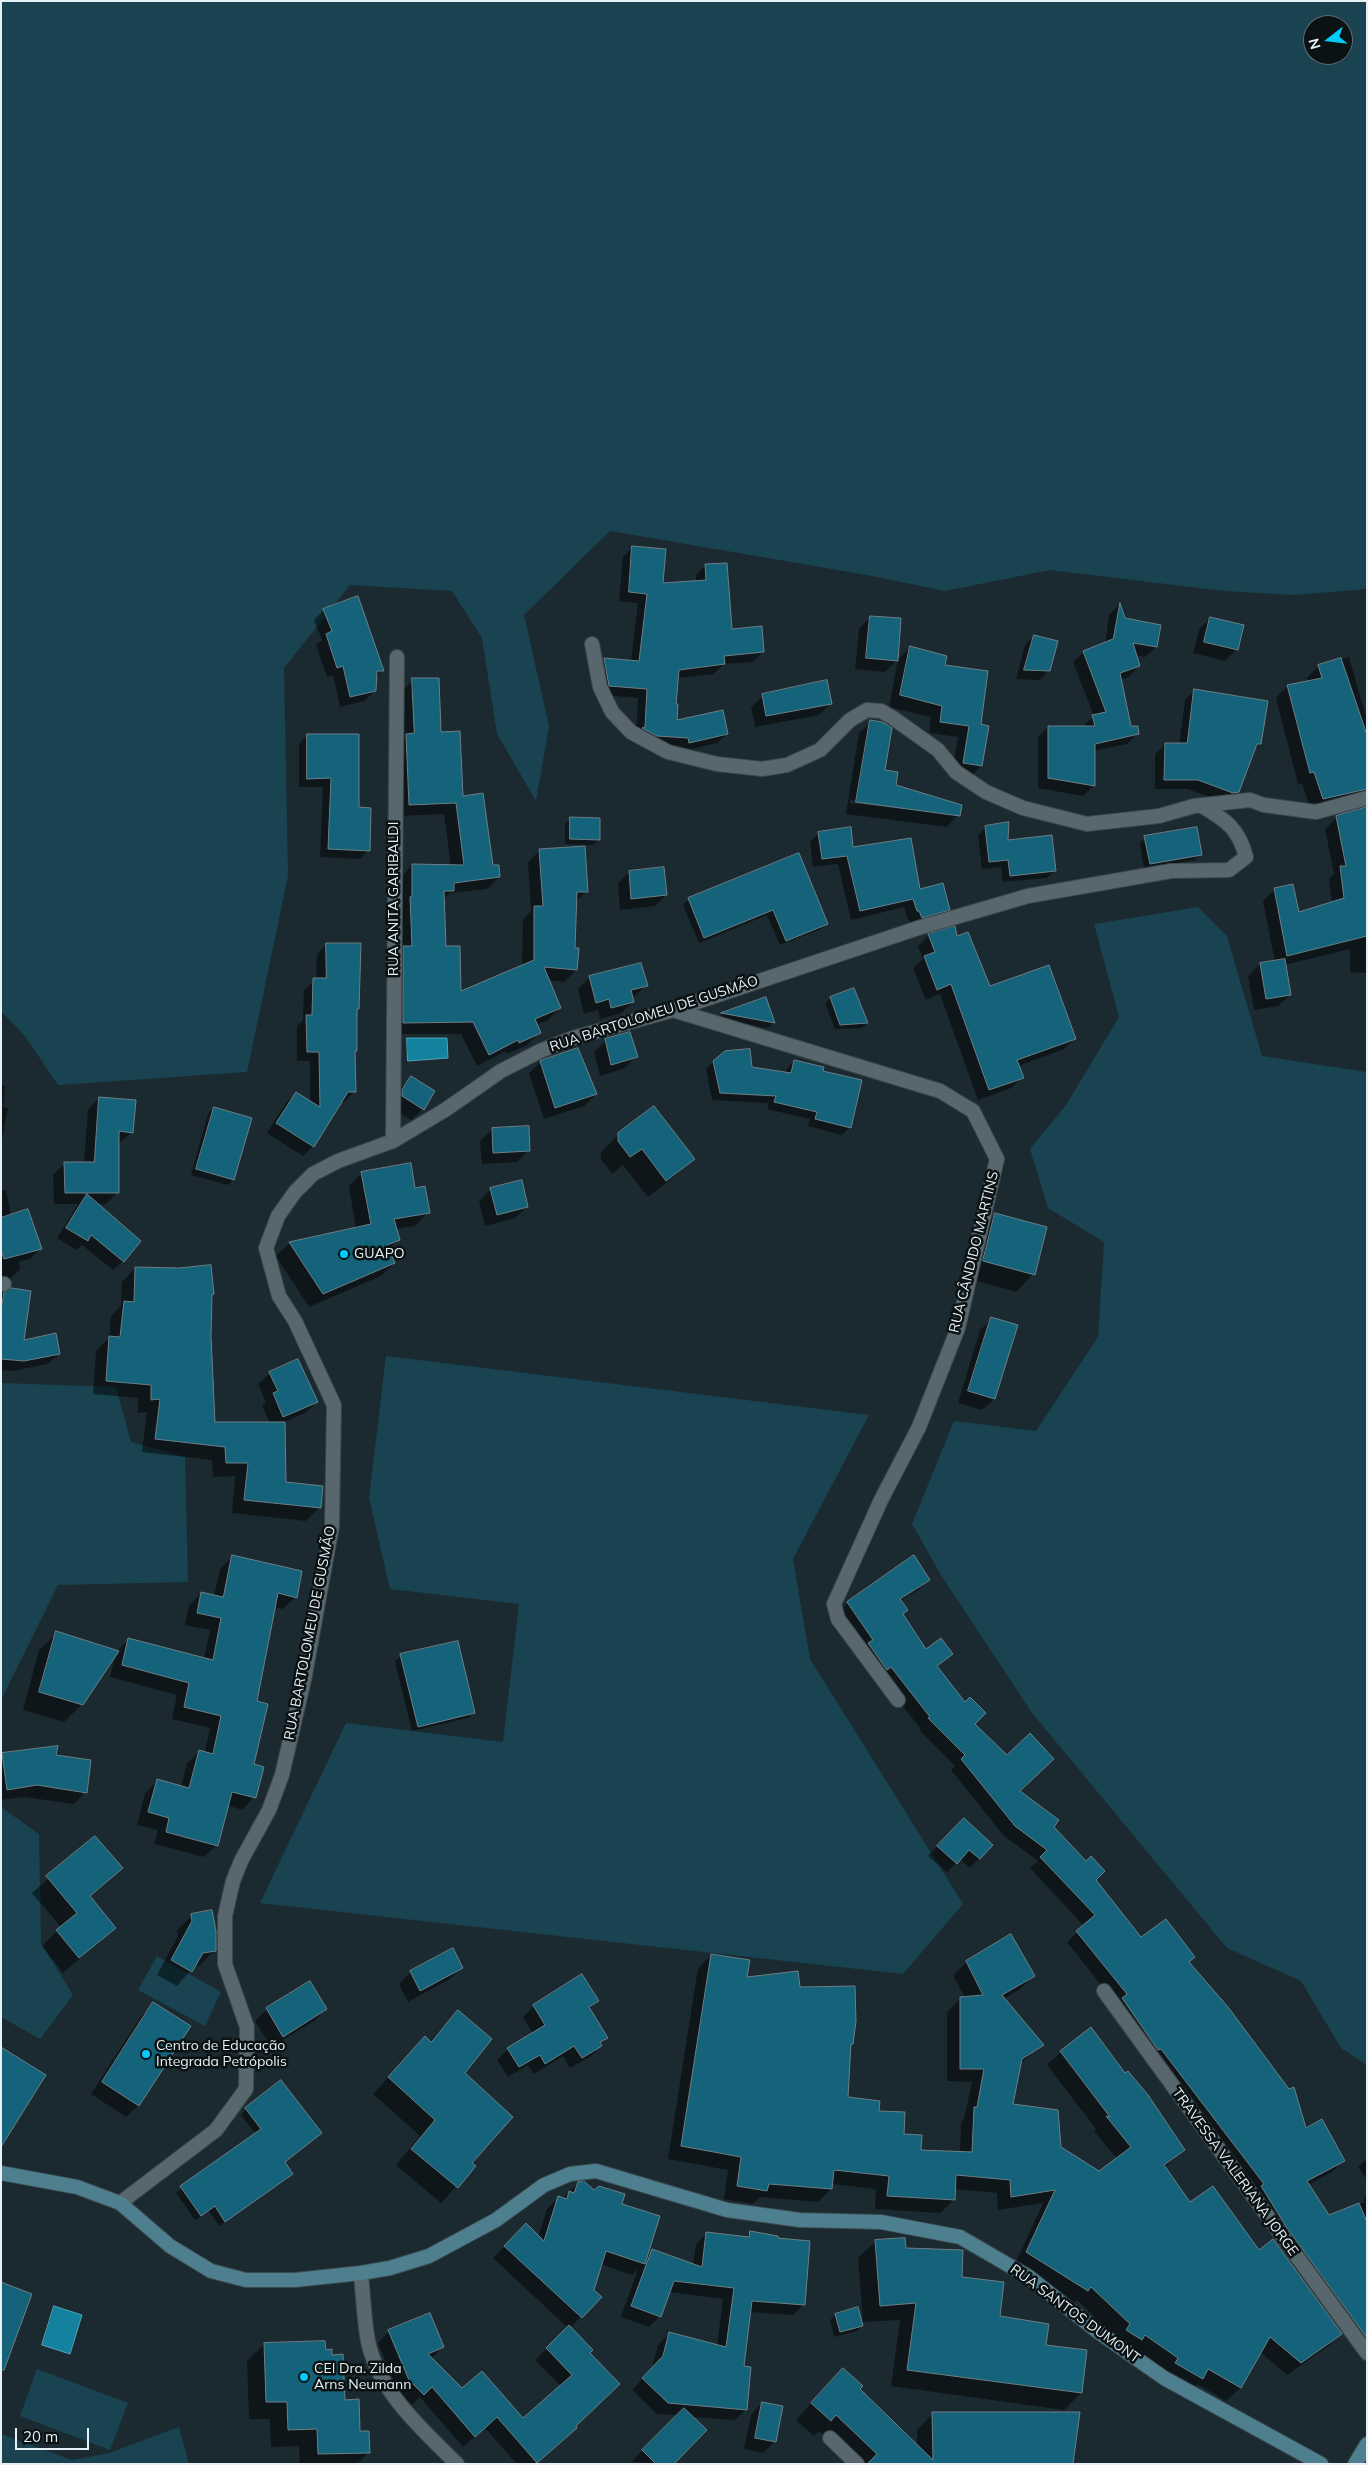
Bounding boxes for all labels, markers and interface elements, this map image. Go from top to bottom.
north arrow [1303,15,1353,65]
text: N [1304,36,1325,51]
street label: RUA ANITA GARIBALDI [386,822,402,976]
street label: RUA BARTOLOMEU DE GUSMÃO [548,972,760,1056]
street label: RUA CÂNDIDO MARTINS [946,1170,1002,1334]
place label: GUAPO [354,1246,404,1262]
marker: GUAPO [338,1248,350,1260]
street label: RUA BARTOLOMEU DE GUSMÃO [281,1524,339,1742]
place label: Centro de Educação Integrada Petrópolis [156,2038,287,2070]
marker: Centro de Educação Integrada Petrópolis [140,2048,152,2060]
street label: TRAVESSA VALERIANA JORGE [1168,2085,1302,2259]
street label: RUA SANTOS DUMONT [1007,2261,1143,2367]
place label: CEI Dra. Zilda Arns Neumann [314,2361,411,2394]
marker: CEI Dra. Zilda Arns Neumann [298,2371,310,2383]
scale bar [18,2418,91,2450]
text: 20 m [23,2427,58,2446]

